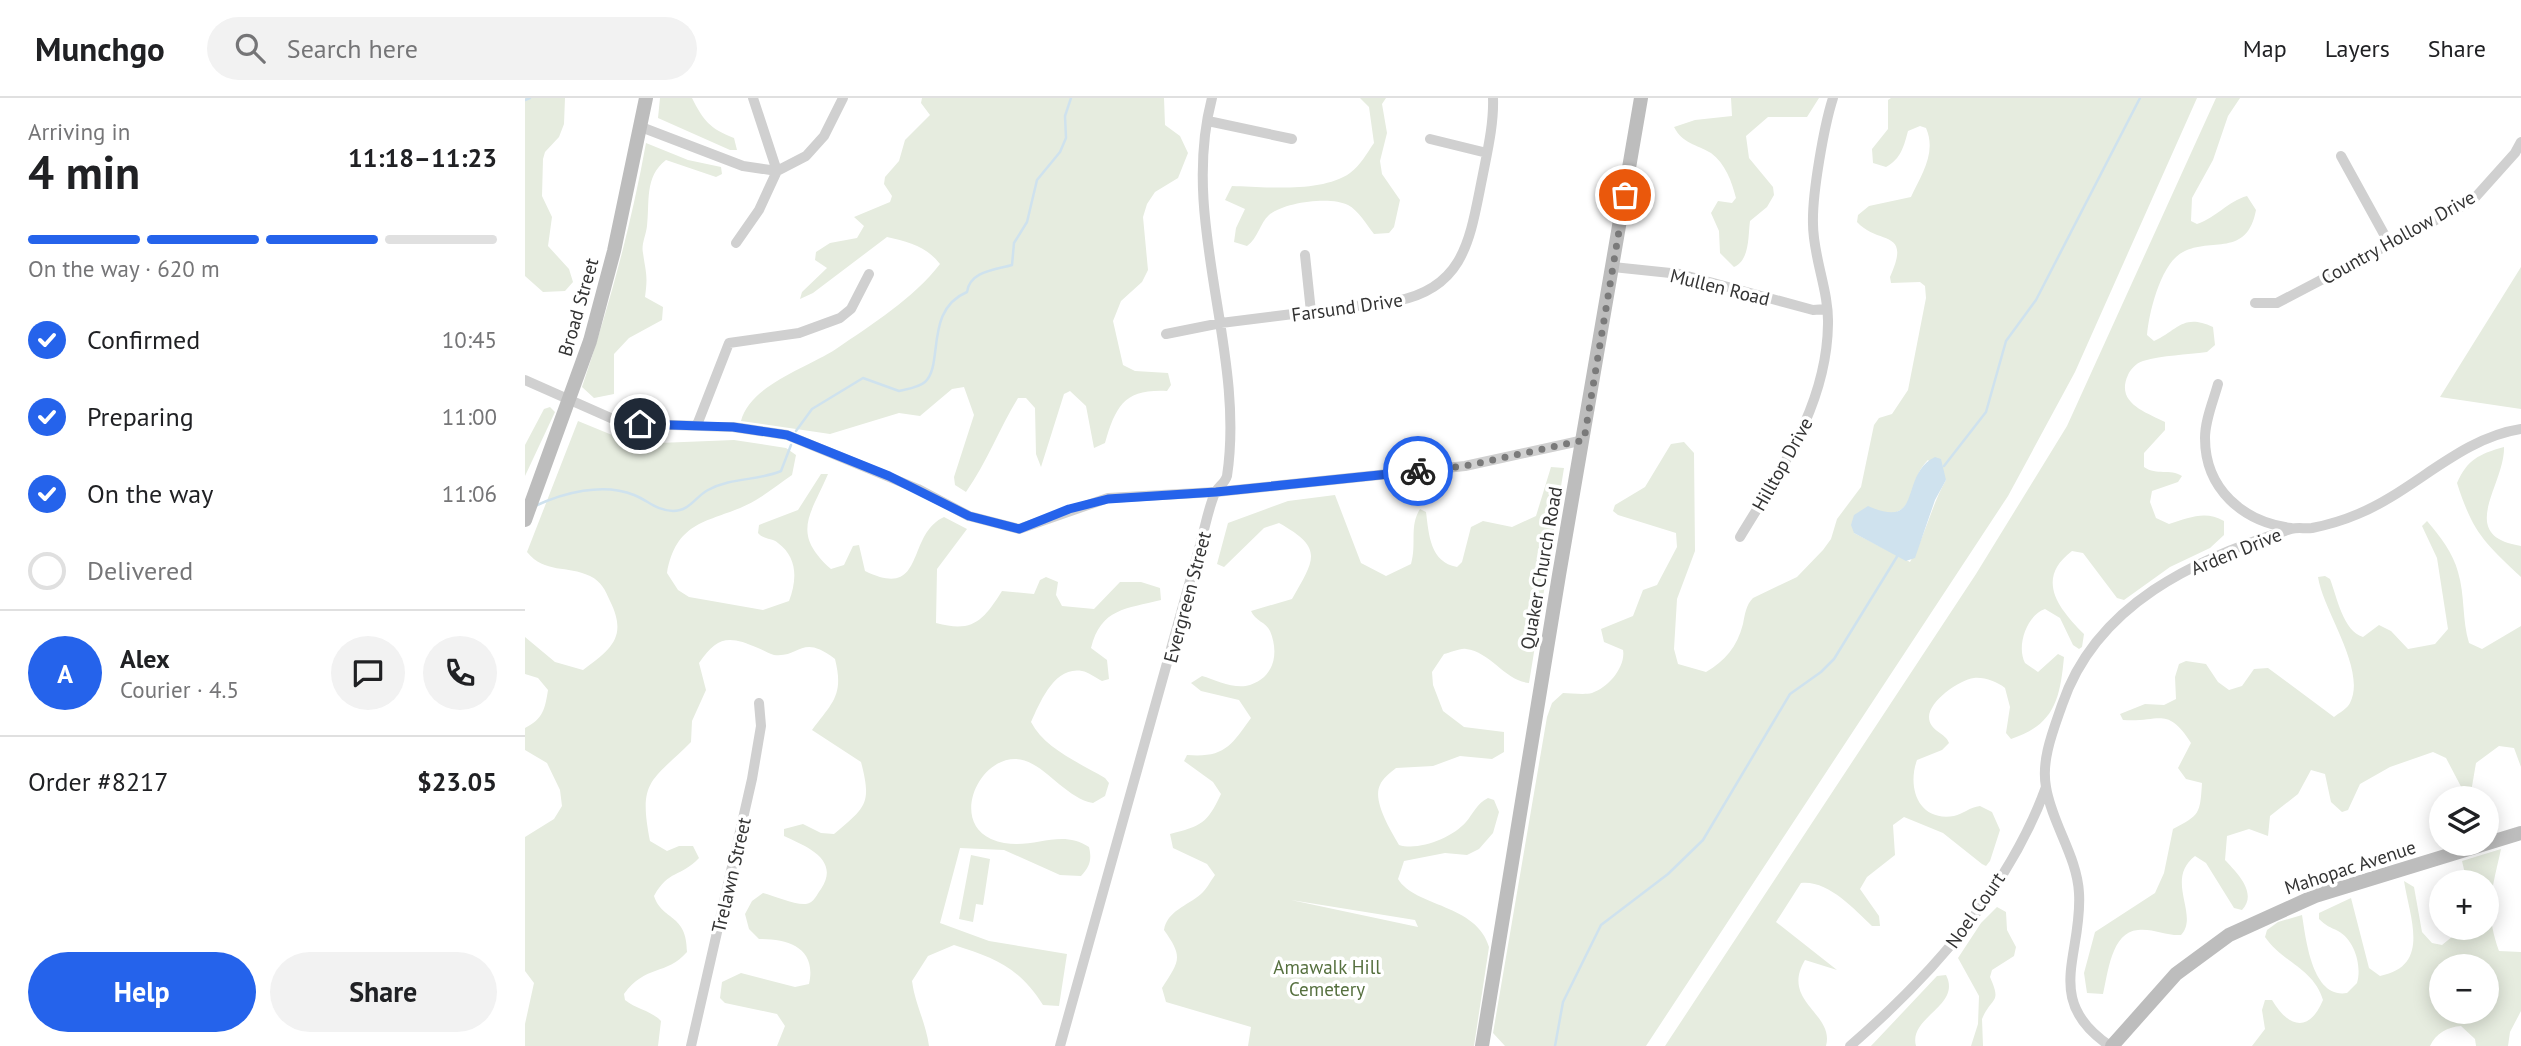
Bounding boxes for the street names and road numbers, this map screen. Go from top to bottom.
street label: Country Hollow Drive [2317,185,2479,289]
street label: Broad Street [553,255,604,359]
street label: Mullen Road [1668,263,1772,311]
street label: Farsund Drive [1290,287,1404,327]
street label: Hilltop Drive [1746,413,1818,515]
street label: Quaker Church Road [1515,485,1567,651]
street label: Arden Drive [2187,522,2285,580]
street label: Evergreen Street [1158,528,1216,665]
street label: Trelawn Street [706,814,756,935]
street label: Mahopac Avenue [2281,834,2419,900]
street label: Noel Court [1940,867,2010,953]

